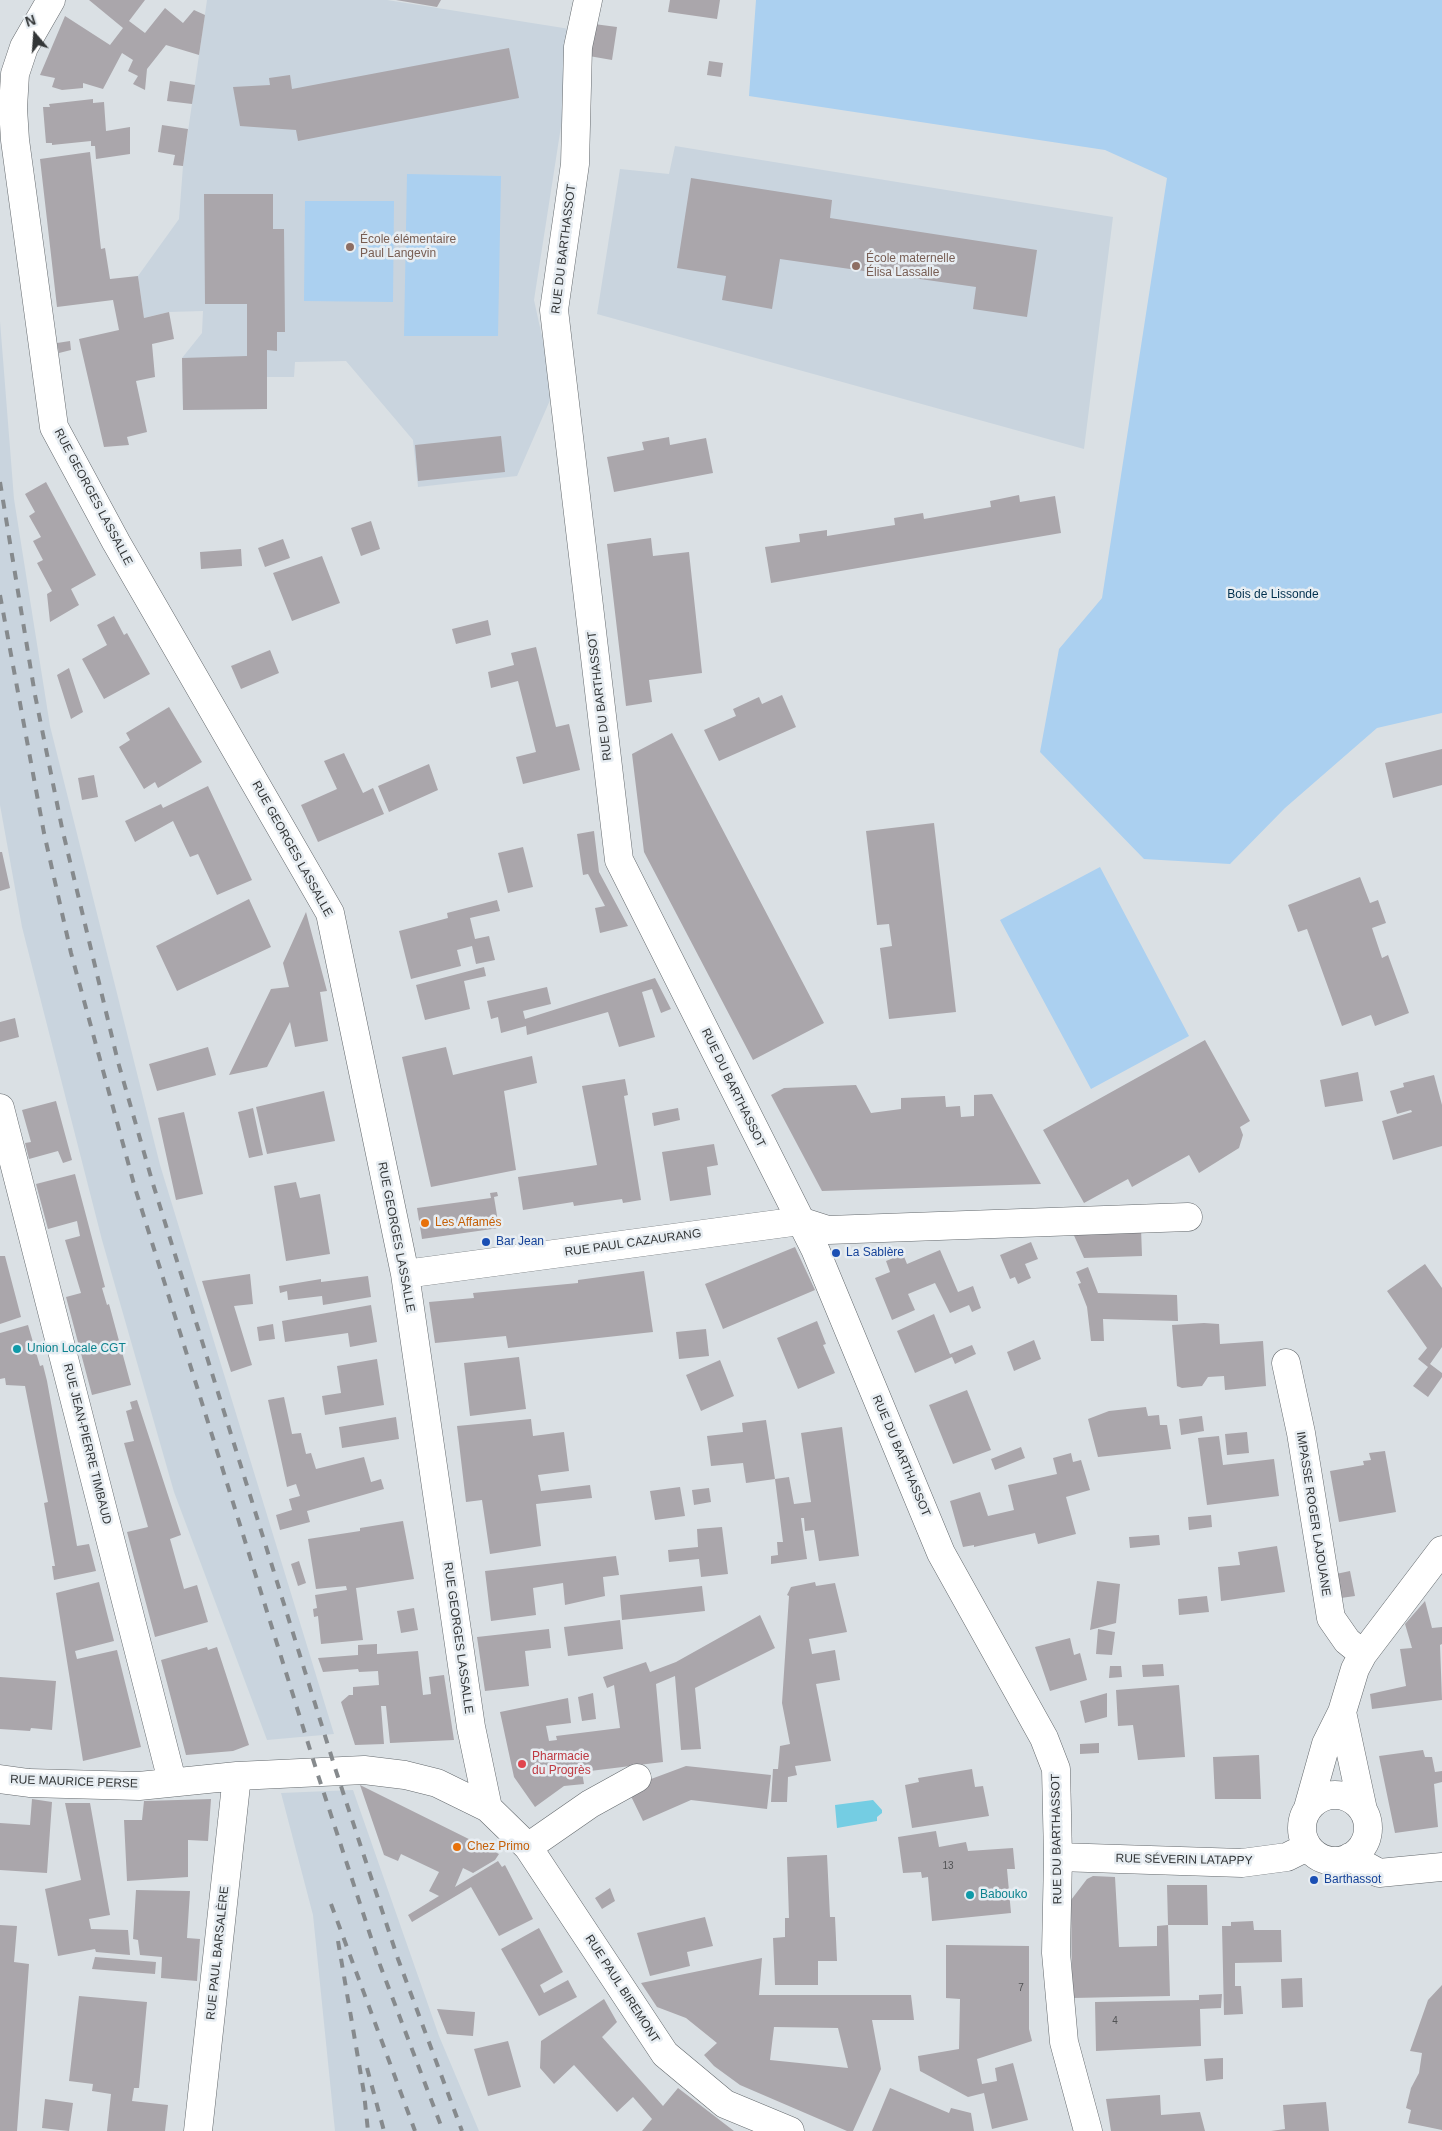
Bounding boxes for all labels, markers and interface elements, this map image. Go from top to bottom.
north arrow [10,10,60,60]
text: N [23,12,38,30]
street label: RUE DU BARTHASSOT [549,183,579,315]
place label: École élémentaire Paul Langevin [360,233,456,261]
marker: École élémentaire Paul Langevin [344,241,356,253]
place label: École maternelle Élisa Lassalle [866,252,955,280]
marker: École maternelle Élisa Lassalle [850,260,862,272]
street label: RUE GEORGES LASSALLE [51,426,135,568]
park label: Bois de Lissonde [1227,588,1319,602]
street label: RUE DU BARTHASSOT [585,630,615,762]
street label: RUE GEORGES LASSALLE [249,779,335,919]
street label: RUE DU BARTHASSOT [698,1026,768,1150]
street label: RUE GEORGES LASSALLE [374,1161,418,1313]
place label: Les Affamés [435,1216,501,1230]
marker: Les Affamés [419,1217,431,1229]
street label: RUE PAUL CAZAURANG [564,1226,702,1260]
place label: Bar Jean [496,1235,544,1249]
marker: Bar Jean [480,1236,492,1248]
place label: La Sablère [846,1246,904,1260]
marker: La Sablère [830,1247,842,1259]
place label: Union Locale CGT [27,1342,126,1356]
marker: Union Locale CGT [11,1343,23,1355]
street label: RUE JEAN-PIERRE TIMBAUD [60,1362,114,1526]
street label: RUE DU BARTHASSOT [869,1393,933,1519]
street label: IMPASSE ROGER LAJOUANE [1293,1431,1333,1597]
street label: RUE GEORGES LASSALLE [440,1561,476,1715]
place label: Pharmacie du Progrès [532,1750,591,1778]
marker: Pharmacie du Progrès [516,1758,528,1770]
street label: RUE MAURICE PERSE [10,1773,138,1791]
street label: RUE DU BARTHASSOT [1049,1774,1065,1904]
place label: Chez Primo [467,1840,530,1854]
marker: Chez Primo [451,1841,463,1853]
street label: RUE SÉVERIN LATAPPY [1115,1852,1253,1868]
house number: 13 [942,1860,954,1872]
place label: Barthassot [1324,1873,1381,1887]
marker: Barthassot [1308,1874,1320,1886]
street label: RUE PAUL BARSALÈRE [204,1885,232,2021]
place label: Babouko [980,1888,1027,1902]
marker: Babouko [964,1889,976,1901]
street label: RUE PAUL BIREMONT [582,1932,662,2046]
house number: 7 [1018,1982,1024,1994]
house number: 4 [1112,2015,1118,2027]

